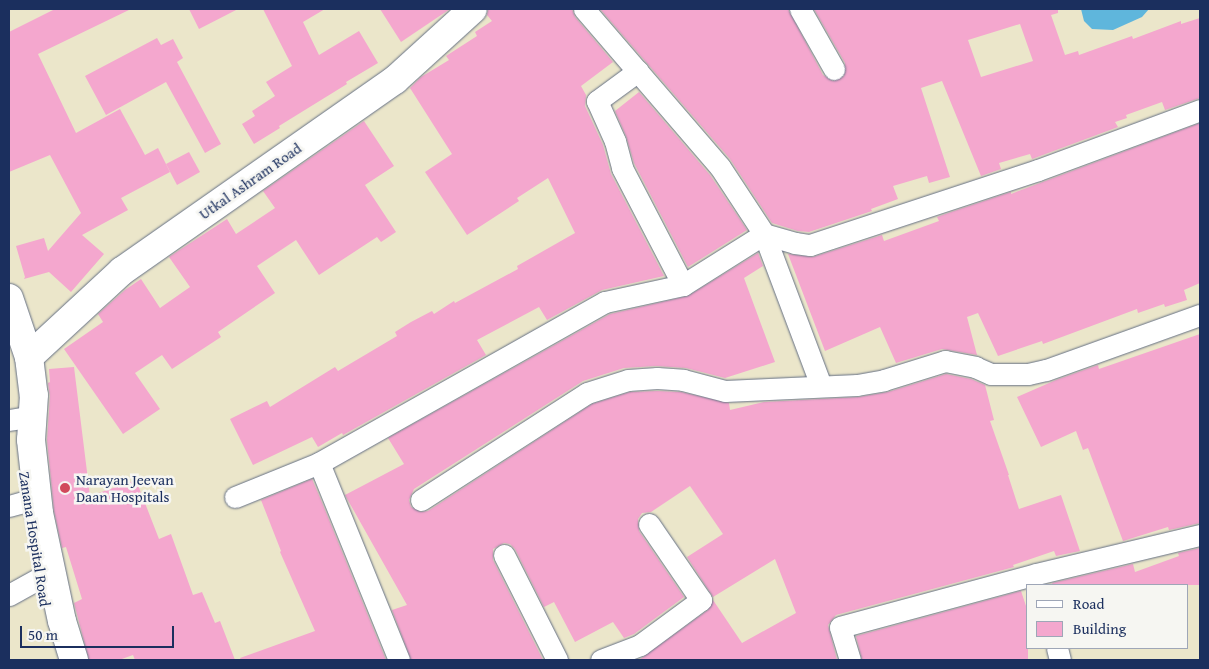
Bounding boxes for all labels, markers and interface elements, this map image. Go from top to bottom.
street label: Utkal Ashram Road [195,139,305,223]
street label: Zanana Hospital Road [15,470,55,608]
place label: Narayan Jeevan Daan Hospitals [76,470,174,505]
marker: Narayan Jeevan Daan Hospitals [58,481,72,495]
legend [1026,584,1189,649]
text: Road [1073,593,1104,614]
scale bar [22,616,176,648]
text: Building [1073,618,1126,639]
text: 50 m [28,624,58,645]

